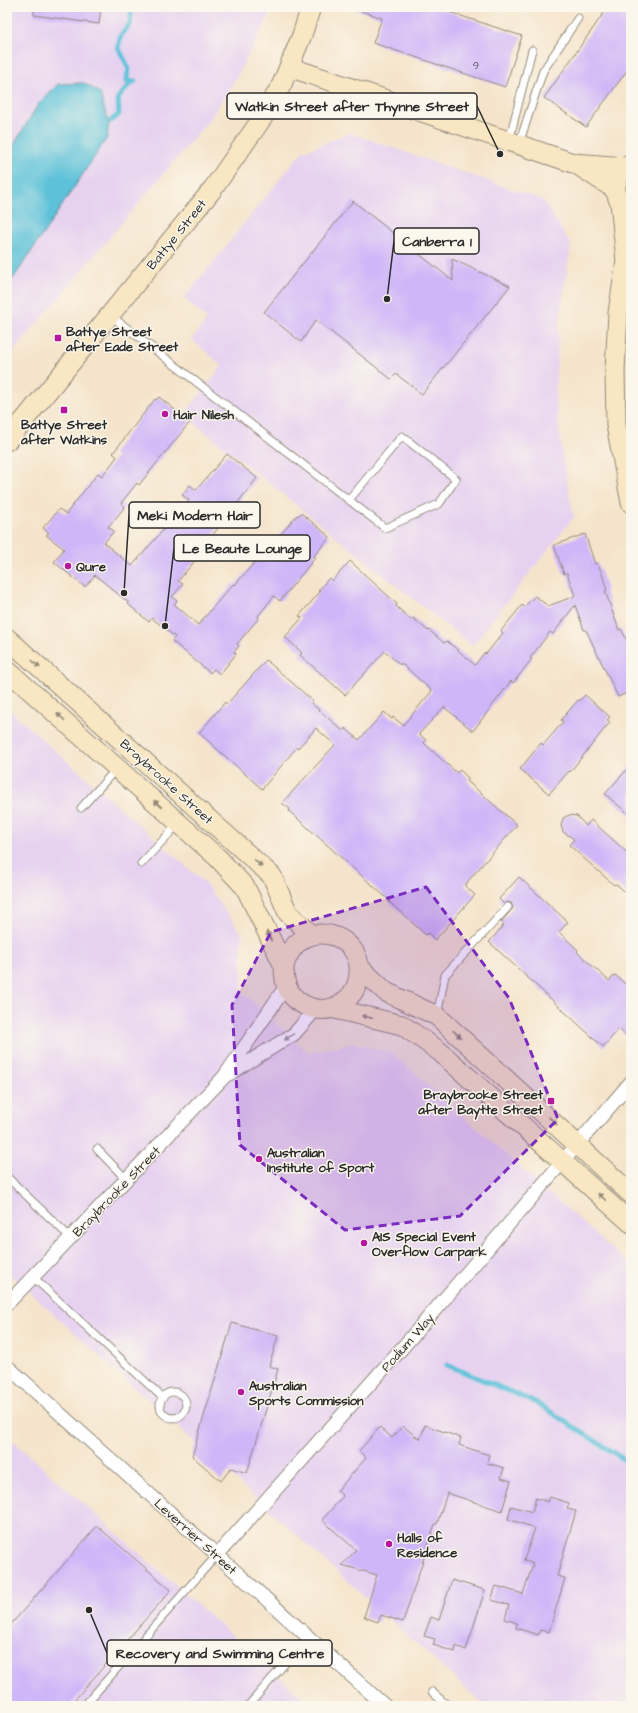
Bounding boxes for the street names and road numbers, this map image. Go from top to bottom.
street label: Battye Street [143,195,212,274]
street label: Braybrooke Street [115,735,217,830]
street label: Braybrooke Street [69,1142,166,1242]
street label: Podium Way [377,1310,439,1376]
street label: Leverrier Street [150,1495,241,1579]

